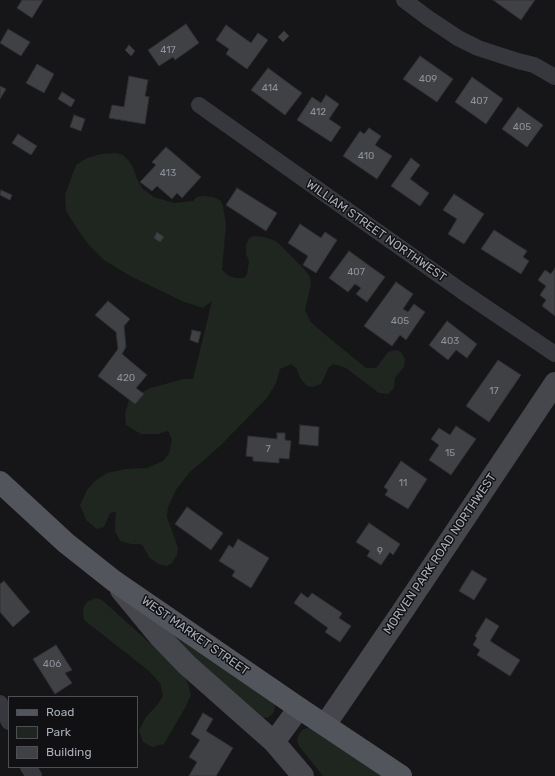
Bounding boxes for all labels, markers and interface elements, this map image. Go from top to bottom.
house number: 417 [160,44,176,56]
house number: 409 [419,73,437,85]
house number: 414 [262,82,278,94]
house number: 407 [470,95,488,107]
house number: 412 [310,106,326,118]
house number: 405 [513,121,531,133]
house number: 410 [358,150,374,162]
house number: 413 [160,167,176,179]
street label: WILLIAM STREET NORTHWEST [303,177,449,285]
house number: 407 [347,266,365,278]
house number: 405 [391,315,409,327]
house number: 403 [441,335,459,347]
house number: 420 [117,372,135,384]
house number: 17 [489,385,499,397]
house number: 7 [265,443,271,455]
house number: 15 [445,447,455,459]
street label: MORVEN PARK ROAD NORTHWEST [381,471,499,637]
house number: 11 [399,477,407,489]
house number: 9 [377,545,383,557]
street label: WEST MARKET STREET [139,594,251,678]
house number: 406 [43,658,61,670]
legend [8,696,138,768]
text: Road [46,705,74,719]
text: Park [46,725,71,739]
text: Building [46,745,92,759]

